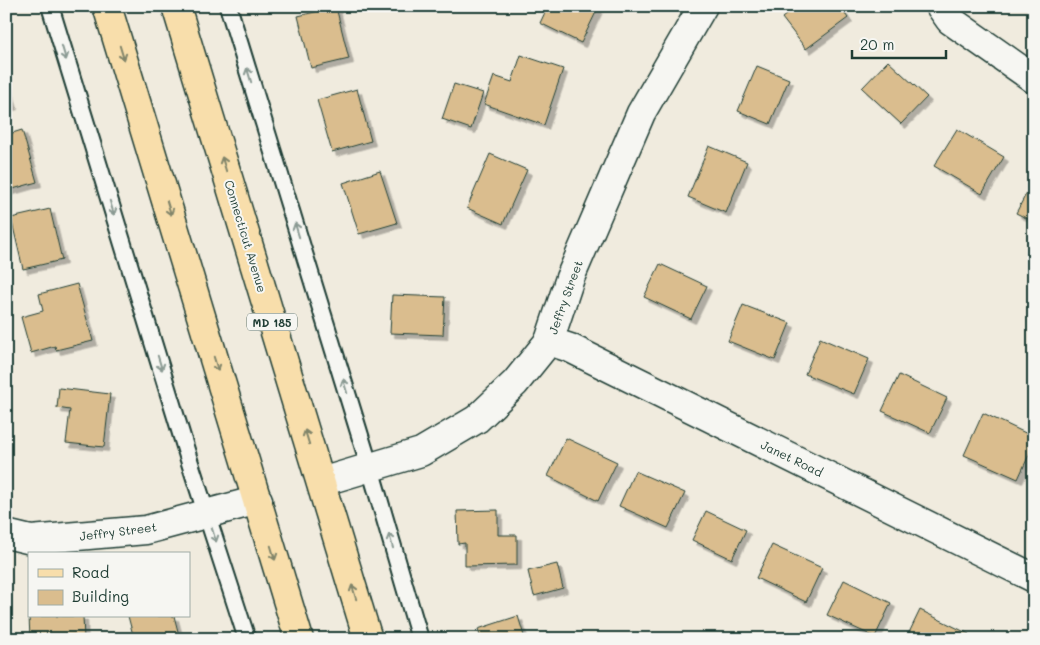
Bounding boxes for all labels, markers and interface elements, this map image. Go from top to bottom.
scale bar [852,28,946,60]
text: 20 m [860,34,894,54]
one-way arrow [60,44,70,60]
one-way arrow [117,44,127,60]
one-way arrow [244,68,254,84]
one-way arrow [218,156,228,172]
street label: Connecticut Avenue [221,178,271,294]
one-way arrow [108,200,117,215]
one-way arrow [165,200,175,216]
one-way arrow [292,223,302,239]
street label: Jeffry Street [544,258,586,336]
road number: MD 185 [247,314,297,331]
one-way arrow [156,355,165,371]
one-way arrow [212,355,222,371]
one-way arrow [340,378,349,394]
one-way arrow [302,429,311,445]
street label: Janet Road [758,436,826,480]
street label: Jeffry Street [78,518,158,544]
one-way arrow [209,527,219,543]
one-way arrow [386,534,396,550]
one-way arrow [269,544,279,560]
legend [28,552,190,618]
text: Road [72,562,109,582]
one-way arrow [349,584,359,600]
text: Building [72,586,129,606]

